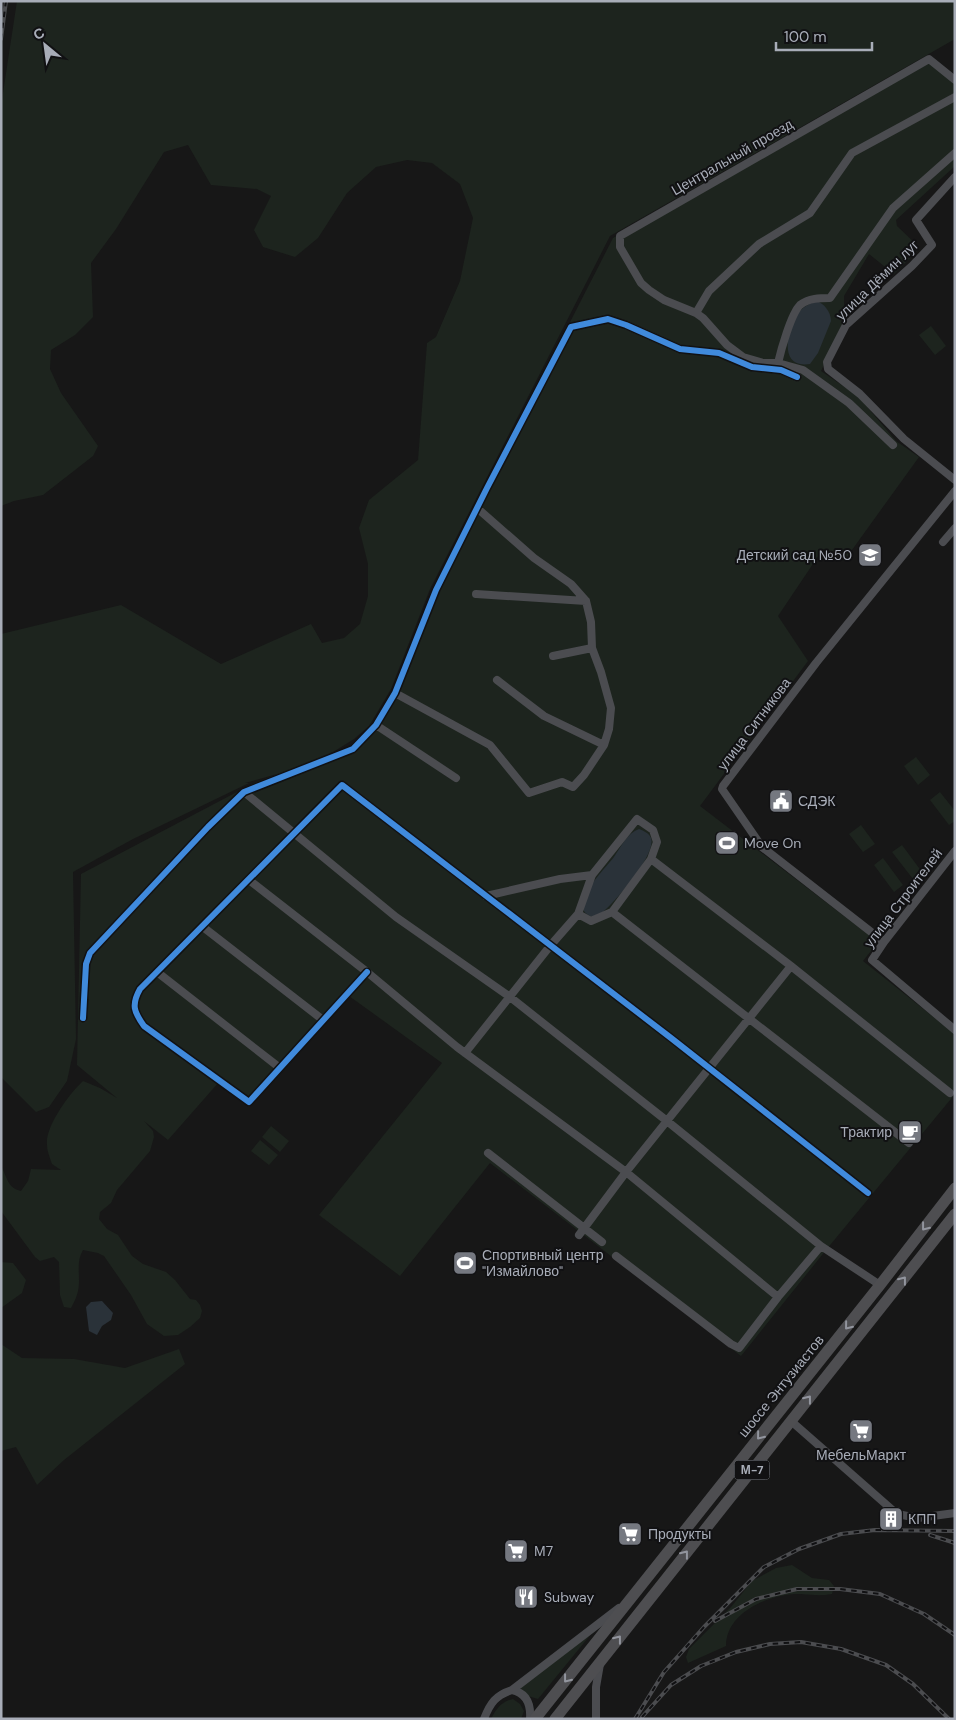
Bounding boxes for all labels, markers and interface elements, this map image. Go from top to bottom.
north arrow [20,20,70,70]
scale bar [776,20,872,52]
text: С [30,23,47,44]
text: 100 m [784,27,827,47]
street label: Центральный проезд [668,115,796,199]
street label: улица Дёмин луг [832,236,922,324]
school or university icon: Детский сад №50 [857,542,883,568]
place label: Детский сад №50 [737,546,852,564]
street label: улица Ситникова [713,674,795,774]
public building icon: СДЭК [768,788,794,814]
place label: СДЭК [798,792,836,810]
sports icon: Move On [714,830,740,856]
place label: Move On [744,834,801,852]
street label: улица Строителей [860,845,946,951]
cafe icon: Трактир [897,1119,923,1145]
place label: Трактир [840,1123,892,1141]
one-way arrow [922,1221,931,1231]
place label: Спортивный центр "Измайлово" [482,1246,604,1280]
sports icon: Спортивный центр "Измайлово" [452,1250,478,1276]
one-way arrow [897,1277,905,1286]
one-way arrow [845,1320,853,1329]
street label: шоссе Энтузиастов [734,1331,828,1441]
one-way arrow [802,1395,811,1405]
supermarket icon: МебельМаркт [848,1418,874,1444]
one-way arrow [758,1430,766,1439]
place label: МебельМаркт [816,1446,907,1464]
road number: М-7 [734,1460,770,1480]
building icon: КПП [878,1506,904,1532]
place label: КПП [908,1510,936,1528]
supermarket icon: Продукты [617,1521,643,1547]
place label: Продукты [648,1525,711,1543]
supermarket icon: М7 [503,1538,529,1564]
place label: М7 [534,1542,553,1560]
one-way arrow [680,1551,688,1560]
restaurant icon: Subway [513,1584,539,1610]
place label: Subway [544,1588,594,1606]
one-way arrow [612,1636,621,1645]
one-way arrow [564,1673,573,1682]

